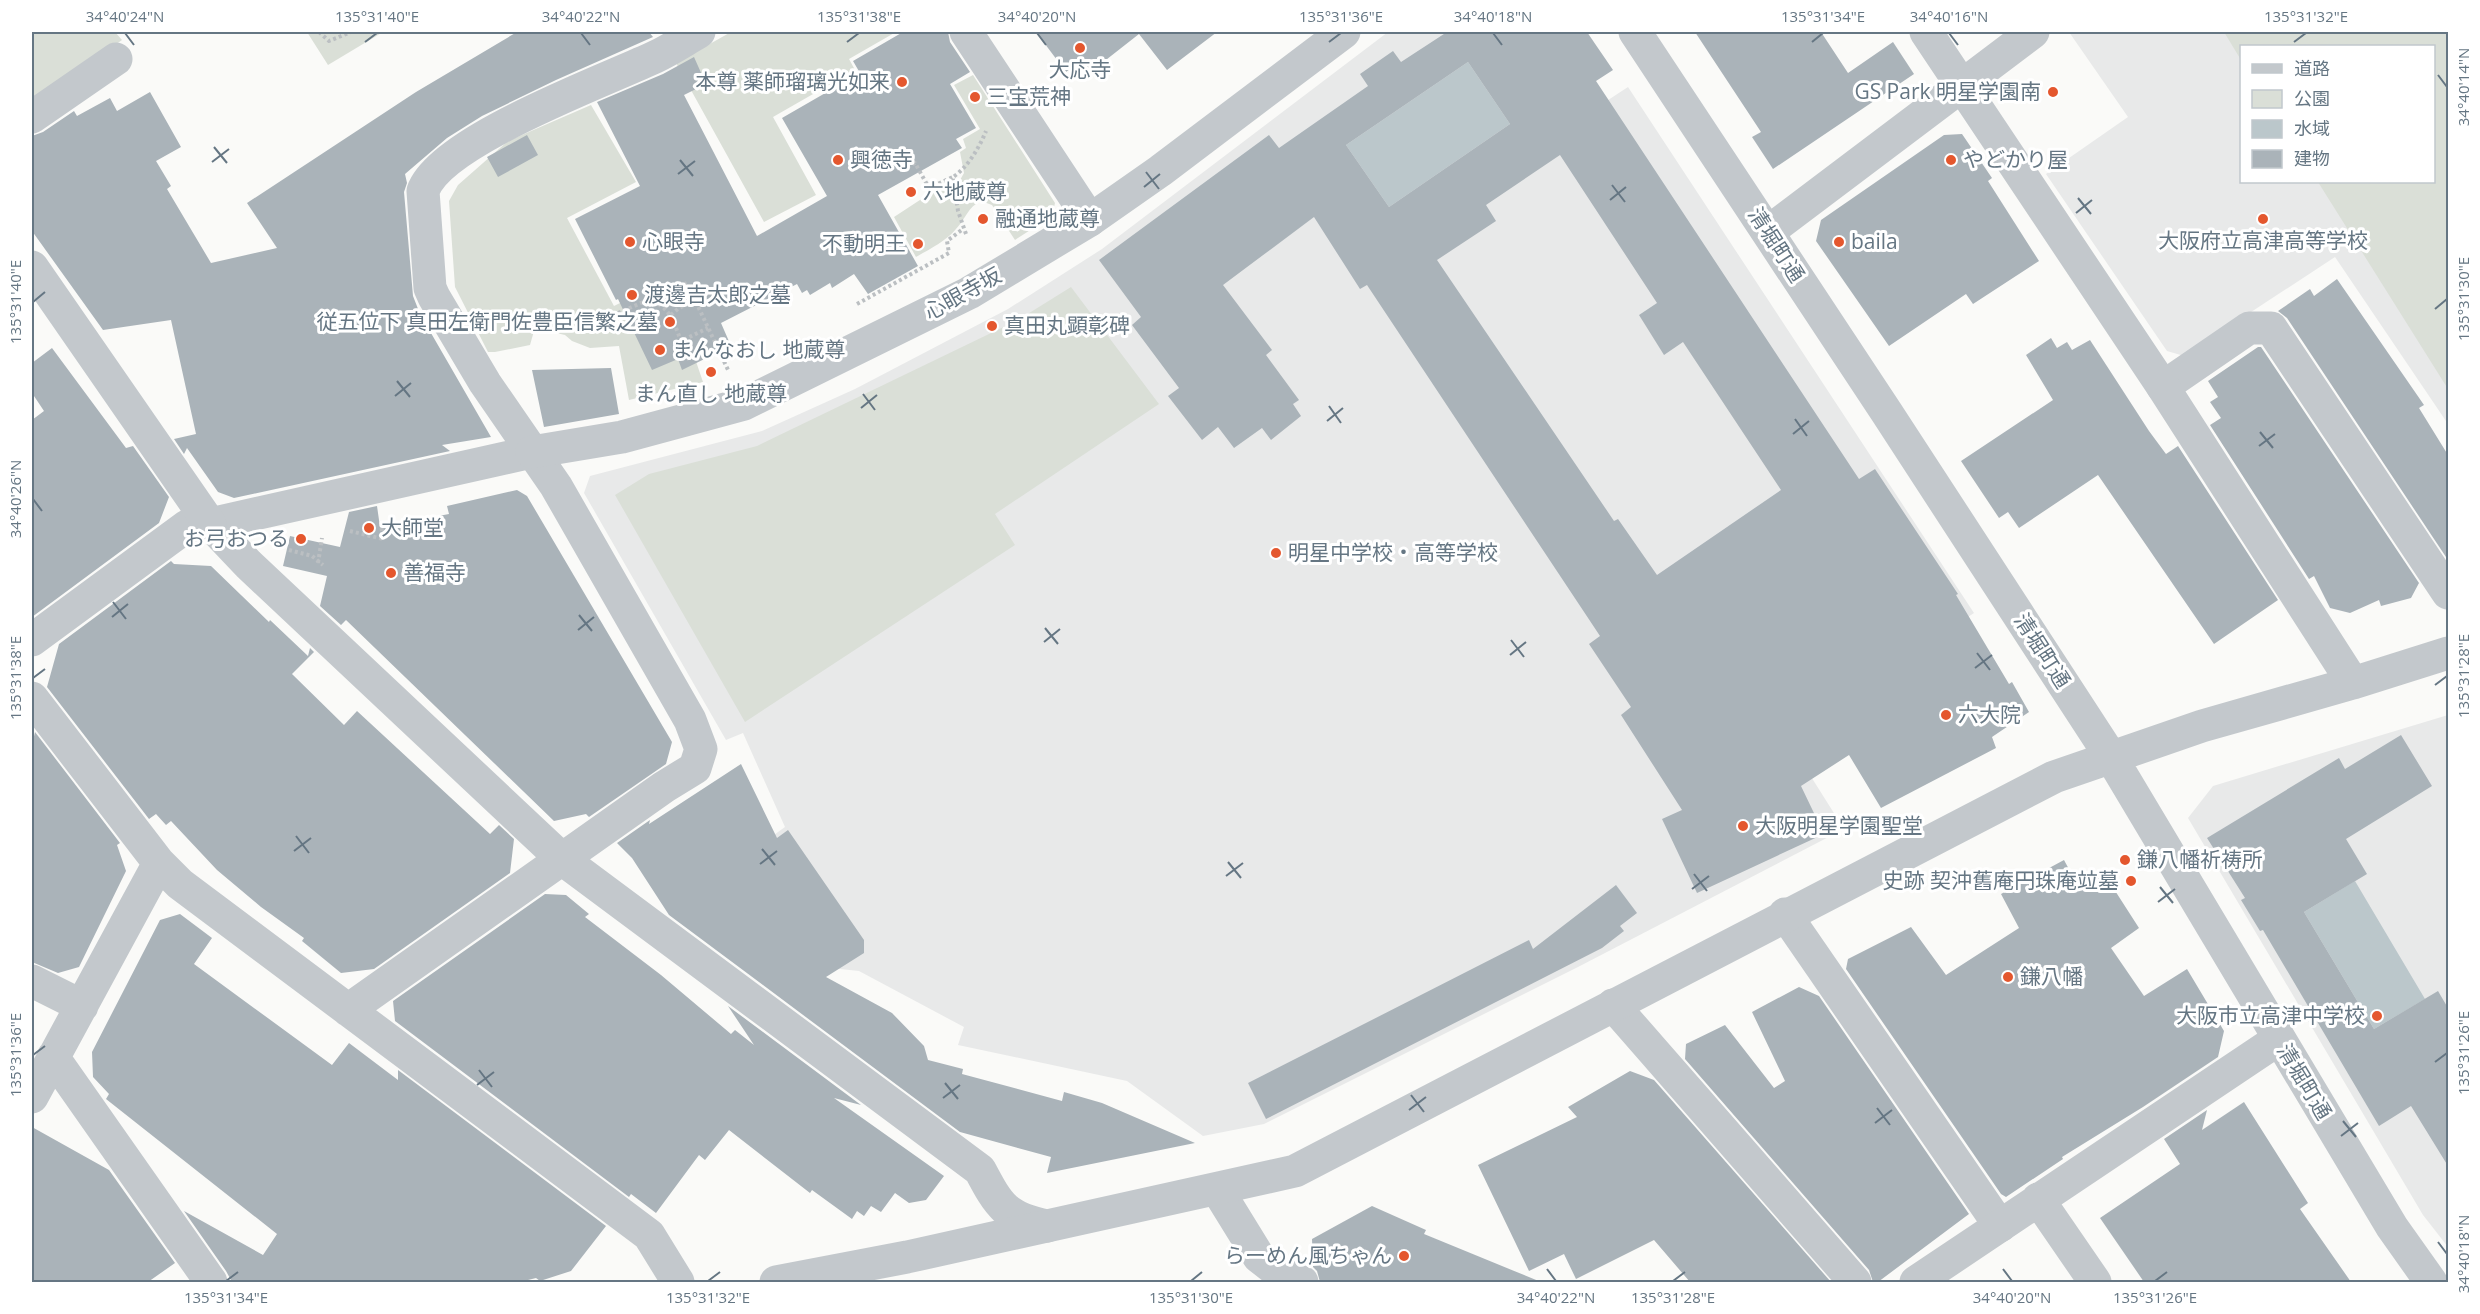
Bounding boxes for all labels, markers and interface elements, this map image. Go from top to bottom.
text: 34°40'24"N [86,6,164,26]
text: 135°31'40"E [335,6,419,26]
text: 34°40'22"N [542,6,620,26]
text: 135°31'38"E [817,6,901,26]
text: 34°40'20"N [998,6,1076,26]
text: 135°31'36"E [1299,6,1383,26]
text: 34°40'18"N [1454,6,1532,26]
text: 135°31'34"E [1781,6,1865,26]
text: 34°40'16"N [1910,6,1988,26]
text: 135°31'32"E [2264,6,2348,26]
marker: 大応寺 [1073,41,1087,55]
legend [2240,45,2435,183]
text: 34°40'14"N [2453,48,2473,126]
place label: 大応寺 [1049,55,1112,83]
text: 道路 [2294,56,2330,80]
place label: 本尊 薬師瑠璃光如来 [696,67,890,95]
marker: 本尊 薬師瑠璃光如来 [895,75,909,89]
place label: GS Park 明星学園南 [1854,77,2041,105]
place label: 三宝荒神 [987,82,1071,110]
marker: GS Park 明星学園南 [2046,85,2060,99]
text: 公園 [2294,86,2330,110]
marker: 三宝荒神 [968,90,982,104]
text: 水域 [2294,116,2330,140]
place label: 興徳寺 [850,145,913,173]
place label: やどかり屋 [1963,145,2068,173]
text: 建物 [2294,146,2330,170]
marker: 興徳寺 [831,153,845,167]
marker: やどかり屋 [1944,153,1958,167]
place label: 六地蔵尊 [923,177,1007,205]
marker: 六地蔵尊 [904,185,918,199]
street label: 清堀町通 [1742,202,1811,287]
place label: 融通地蔵尊 [995,204,1100,232]
marker: 融通地蔵尊 [976,212,990,226]
marker: 大阪府立高津高等学校 [2256,212,2270,226]
place label: 大阪府立高津高等学校 [2158,226,2368,254]
place label: 心眼寺 [642,227,705,255]
place label: baila [1851,227,1898,255]
place label: 不動明王 [822,229,906,257]
marker: 心眼寺 [623,235,637,249]
marker: baila [1832,235,1846,249]
marker: 不動明王 [911,237,925,251]
text: 135°31'30"E [2453,257,2473,341]
text: 135°31'40"E [5,260,25,344]
street label: 心眼寺坂 [919,261,1006,326]
place label: 渡邊吉太郎之墓 [644,280,791,308]
marker: 渡邊吉太郎之墓 [625,288,639,302]
place label: 従五位下 真田左衛門佐豊臣信繁之墓 [317,307,658,335]
place label: 真田丸顕彰碑 [1004,311,1130,339]
marker: 従五位下 真田左衛門佐豊臣信繁之墓 [663,315,677,329]
marker: 真田丸顕彰碑 [985,319,999,333]
place label: まんなおし 地蔵尊 [672,335,845,363]
marker: まんなおし 地蔵尊 [653,343,667,357]
marker: まん直し 地蔵尊 [704,365,718,379]
place label: まん直し 地蔵尊 [635,379,787,407]
text: 34°40'26"N [5,460,25,538]
place label: 大師堂 [381,513,444,541]
marker: 大師堂 [362,521,376,535]
place label: お弓おつる [184,524,289,552]
marker: お弓おつる [294,532,308,546]
place label: 明星中学校・高等学校 [1288,538,1498,566]
marker: 明星中学校・高等学校 [1269,546,1283,560]
place label: 善福寺 [403,558,466,586]
marker: 善福寺 [384,566,398,580]
street label: 清堀町通 [2008,608,2077,693]
text: 135°31'28"E [2453,634,2473,718]
text: 135°31'38"E [5,636,25,720]
place label: 六大院 [1958,700,2021,728]
marker: 六大院 [1939,708,1953,722]
place label: 大阪明星学園聖堂 [1755,811,1923,839]
marker: 大阪明星学園聖堂 [1736,819,1750,833]
place label: 鎌八幡祈祷所 [2137,845,2263,873]
marker: 鎌八幡祈祷所 [2118,853,2132,867]
place label: 史跡 契沖舊庵円珠庵竝墓 [1883,866,2119,894]
marker: 史跡 契沖舊庵円珠庵竝墓 [2124,874,2138,888]
place label: 鎌八幡 [2020,962,2083,990]
marker: 鎌八幡 [2001,970,2015,984]
place label: 大阪市立高津中学校 [2176,1001,2365,1029]
marker: 大阪市立高津中学校 [2370,1009,2384,1023]
text: 135°31'26"E [2453,1011,2473,1095]
text: 135°31'36"E [5,1013,25,1097]
street label: 清堀町通 [2271,1038,2338,1125]
text: 34°40'18"N [2453,1215,2473,1293]
place label: らーめん風ちゃん [1224,1241,1392,1269]
marker: らーめん風ちゃん [1397,1249,1411,1263]
text: 135°31'34"E [184,1287,268,1307]
text: 135°31'32"E [666,1287,750,1307]
text: 135°31'30"E [1149,1287,1233,1307]
text: 34°40'22"N [1517,1287,1595,1307]
text: 135°31'28"E [1631,1287,1715,1307]
text: 34°40'20"N [1973,1287,2051,1307]
text: 135°31'26"E [2113,1287,2197,1307]

